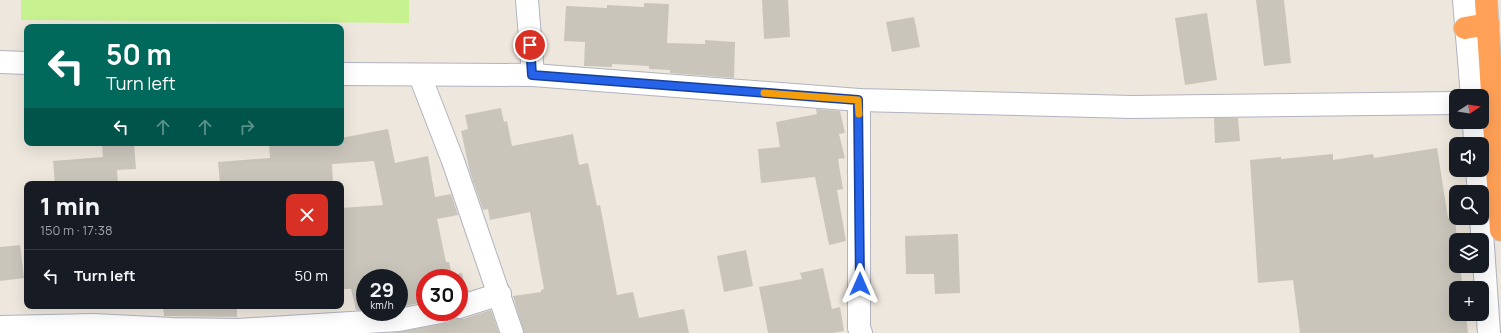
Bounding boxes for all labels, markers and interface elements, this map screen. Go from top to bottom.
pin [513,28,547,62]
icon: arrive [519,34,541,56]
text: 50 m [106,35,172,73]
icon: left [40,40,92,92]
text: Turn left [106,71,176,95]
north arrow [1449,89,1489,129]
map controls [1449,89,1489,321]
icon: left [110,116,132,138]
icon: ahead [152,116,174,138]
icon: ahead [194,116,216,138]
icon: right [236,116,258,138]
button: sound [1449,137,1489,177]
button: search [1449,185,1489,225]
text: 1 min [40,189,100,222]
button: close [286,194,328,236]
text: 150 m · 17:38 [40,221,113,239]
button: layers [1449,233,1489,273]
position arrow [839,263,881,305]
icon: left [40,265,62,287]
text: Turn left [74,265,136,286]
text: 50 m [294,265,328,286]
speed limit sign: 30 [416,269,468,321]
text: 29 [370,276,394,303]
button: + [1449,281,1489,321]
text: km/h [370,298,394,312]

